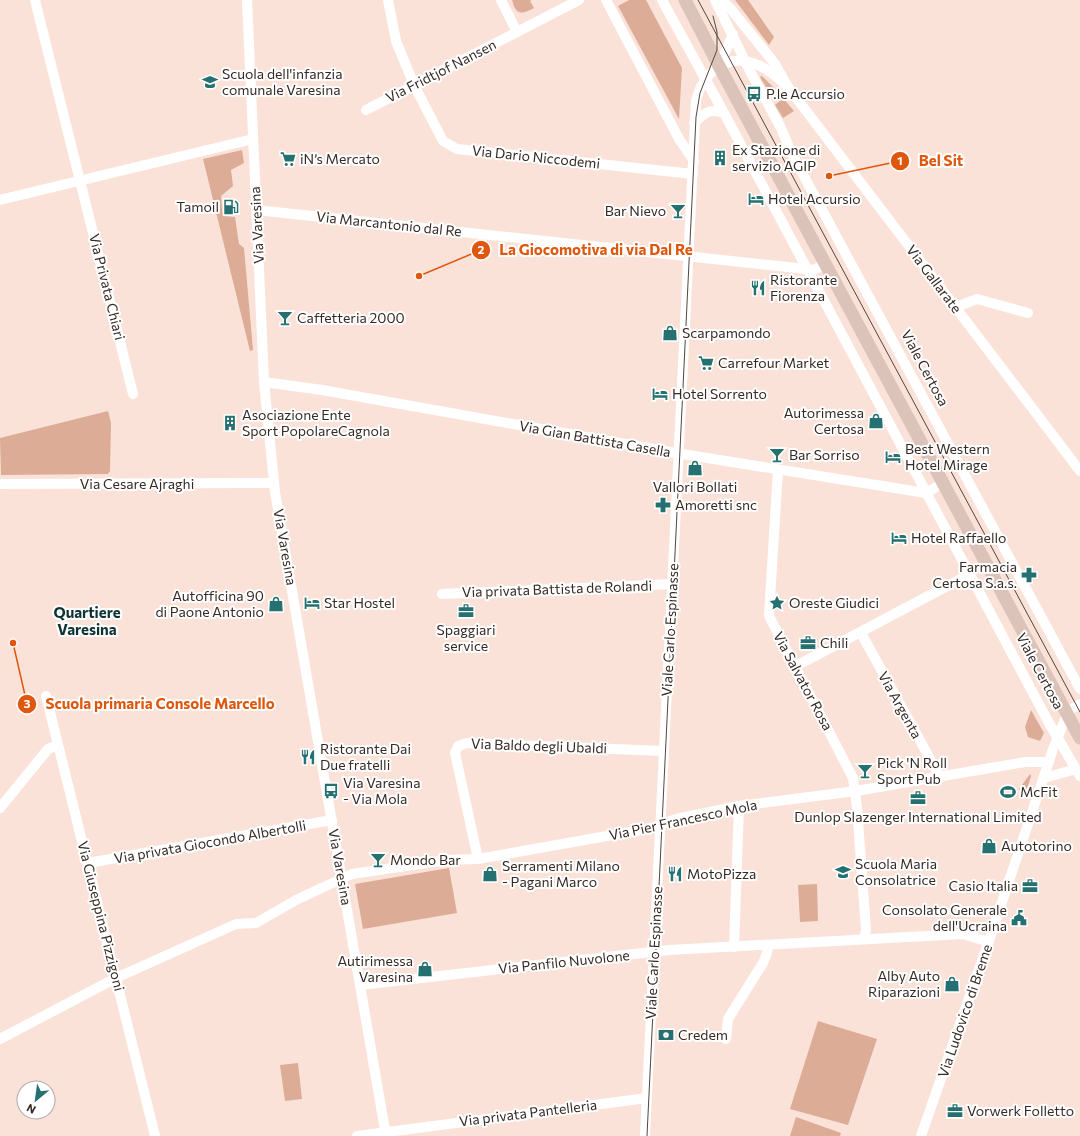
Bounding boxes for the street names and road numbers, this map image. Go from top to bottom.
street label: Via Fridtjof Nansen [383,35,499,106]
street label: Via Dario Niccodemi [471,141,601,172]
street label: Via Varesina [246,186,267,264]
street label: Via Marcantonio dal Re [316,207,463,240]
street label: Via Privata Chiari [86,232,129,342]
street label: Via Gallarate [903,241,966,316]
street label: Viale Certosa [898,327,953,409]
street label: Via Gian Battista Casella [518,417,672,460]
street label: Via Cesare Ajraghi [80,475,194,492]
street label: Via Varesina [270,507,301,587]
street label: Viale Carlo Espinasse [658,563,681,697]
street label: Via privata Battista de Rolandi [462,577,652,600]
street label: Via Salvator Rosa [770,628,837,733]
street label: Viale Certosa [1013,630,1068,712]
street label: Via Argenta [875,668,926,741]
street label: Via Baldo degli Ubaldi [471,735,607,756]
street label: Via Pier Francesco Mola [607,795,759,844]
street label: Via privata Giocondo Albertolli [113,816,307,867]
street label: Via Varesina [325,827,356,907]
street label: Via Giuseppina Pizzigoni [75,839,128,993]
street label: Viale Carlo Espinasse [642,886,665,1020]
street label: Via Ludovico di Breme [934,942,995,1080]
street label: Via Panfilo Nuvolone [497,946,631,977]
street label: Via privata Pantelleria [458,1096,598,1129]

